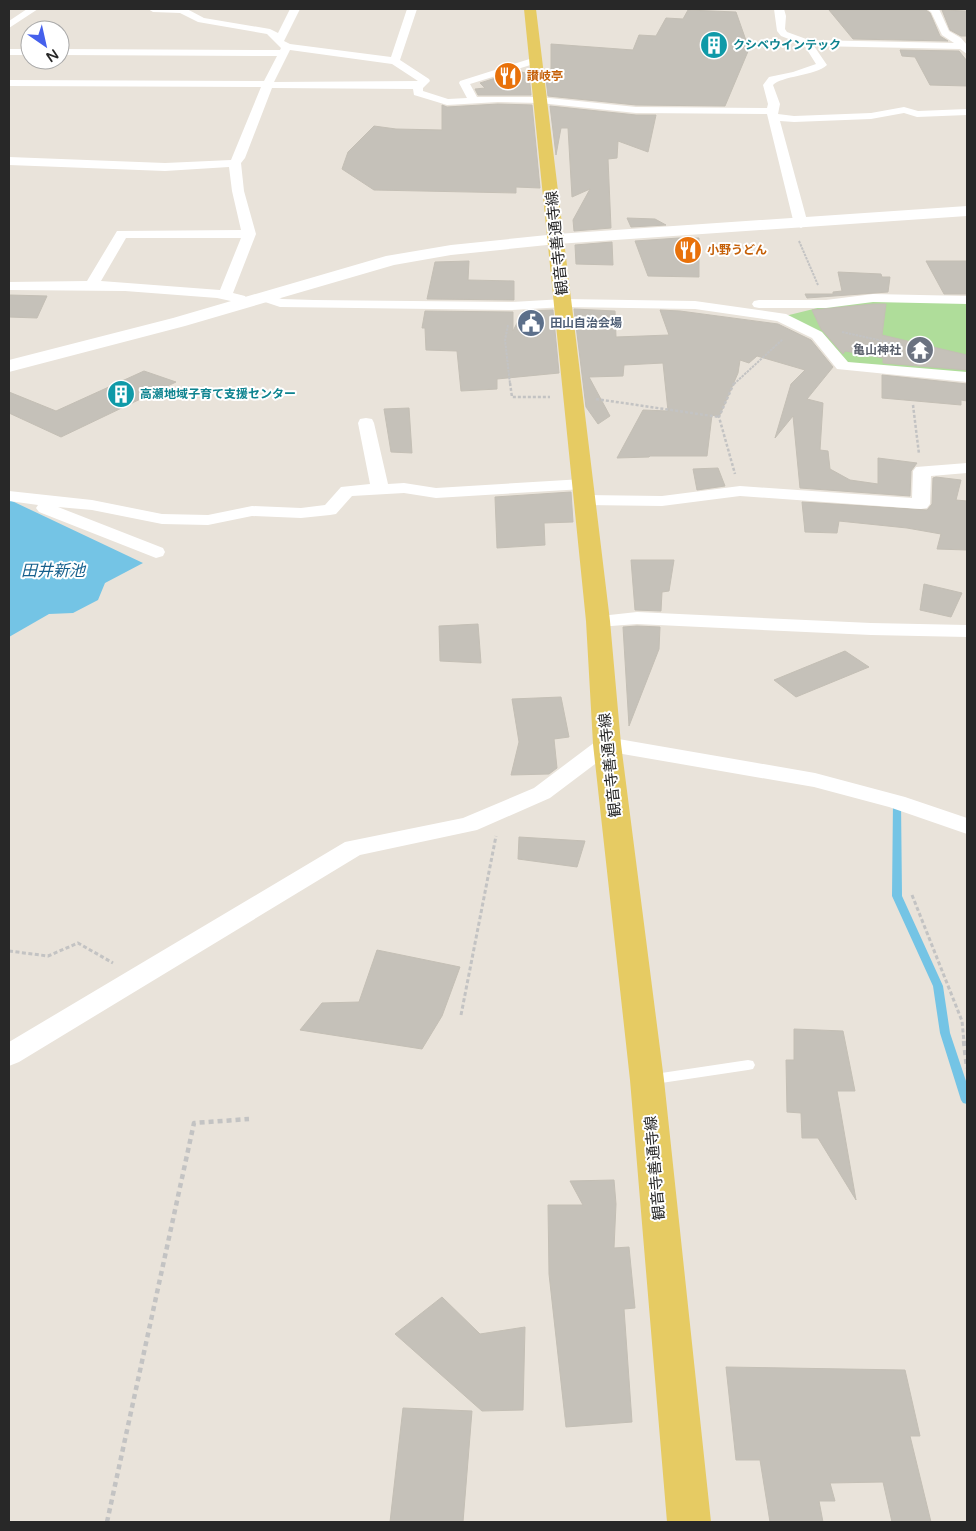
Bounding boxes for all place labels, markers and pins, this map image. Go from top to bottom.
building icon: クシベウインテック [699,30,729,60]
place label: クシベウインテック [733,38,841,52]
restaurant icon: 讃岐亭 [493,61,523,91]
place label: 讃岐亭 [527,69,563,83]
restaurant icon: 小野うどん [673,235,703,265]
place label: 小野うどん [707,243,767,257]
public building icon: 田山自治会場 [516,308,546,338]
place label: 田山自治会場 [550,316,622,330]
temple icon: 亀山神社 [905,335,935,365]
place label: 亀山神社 [853,343,901,357]
building icon: 高瀬地域子育て支援センター [106,379,136,409]
place label: 高瀬地域子育て支援センター [140,387,296,401]

